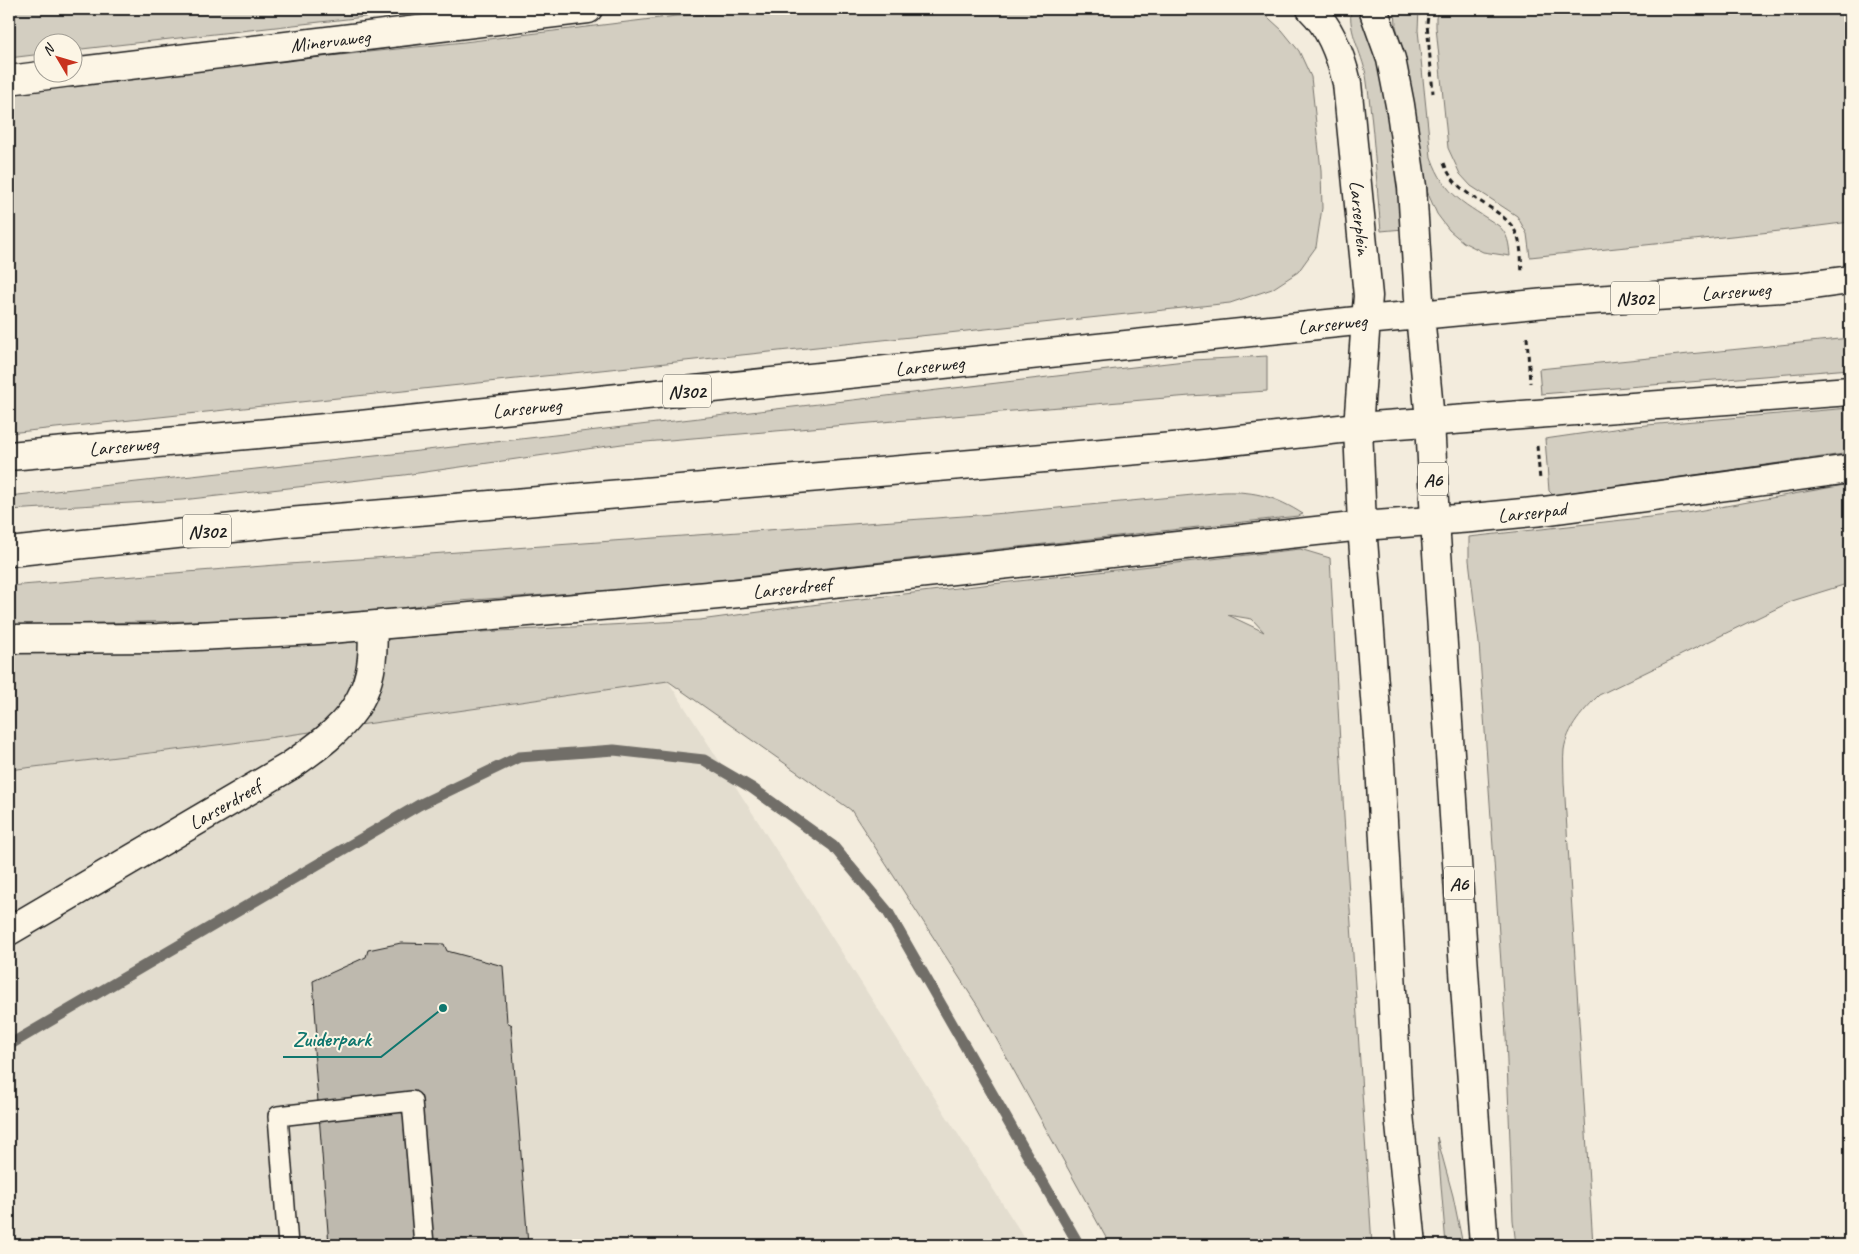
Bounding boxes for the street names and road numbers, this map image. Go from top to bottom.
street label: Minervaweg [289,24,373,58]
street label: Larserplein [1344,179,1376,258]
street label: Larserweg [1701,276,1773,306]
road number: N302 [1611,282,1659,314]
street label: Larserweg [1297,308,1370,340]
street label: Larserweg [894,350,967,382]
road number: N302 [663,374,711,408]
street label: Larserweg [491,392,564,424]
street label: Larserweg [88,431,161,462]
road number: A6 [1418,462,1448,496]
street label: Larserpad [1497,496,1571,528]
road number: N302 [183,514,231,548]
street label: Larserdreef [751,571,838,605]
street label: Larserdreef [184,771,270,836]
road number: A6 [1444,866,1474,900]

